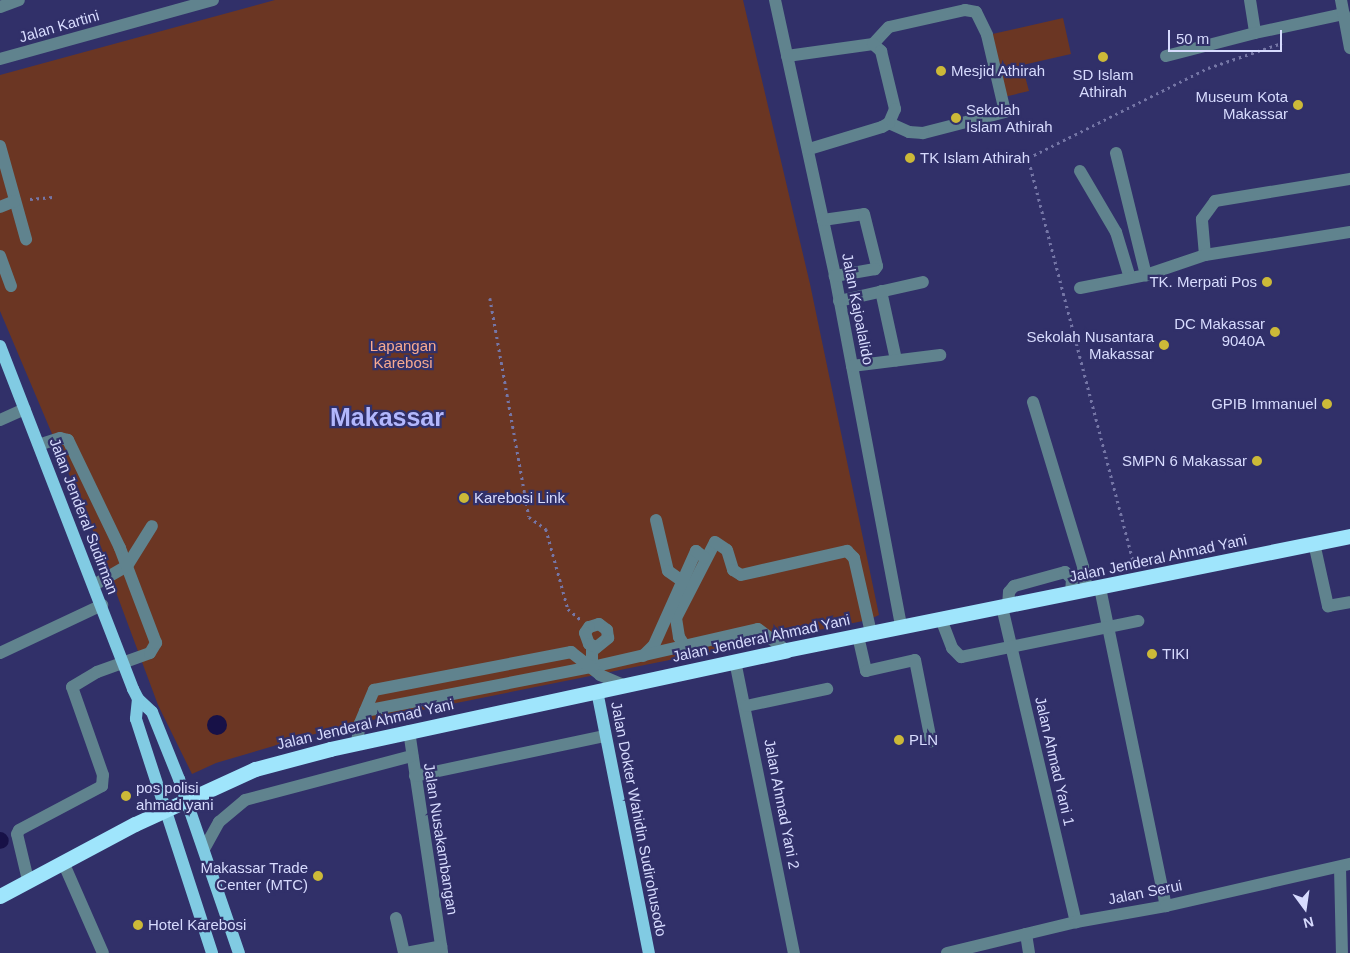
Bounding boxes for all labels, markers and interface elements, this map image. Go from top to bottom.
street label: Jalan Kartini [17,6,101,46]
scale bar [1170,20,1284,52]
text: 50 m [1176,30,1209,47]
marker: SD Islam Athirah [1097,51,1109,63]
place label: Mesjid Athirah [951,62,1046,80]
marker: Mesjid Athirah [935,65,947,77]
place label: SD Islam Athirah [1073,65,1133,100]
place label: Museum Kota Makassar [1195,87,1288,122]
marker: Museum Kota Makassar [1292,99,1304,111]
place label: Sekolah Islam Athirah [966,100,1054,135]
marker: Sekolah Islam Athirah [950,112,962,124]
place label: TK Islam Athirah [920,149,1031,167]
marker: TK Islam Athirah [904,152,916,164]
street label: Jalan Kajoalalido [838,252,878,366]
place label: TK. Merpati Pos [1149,273,1257,291]
marker: TK. Merpati Pos [1261,276,1273,288]
place label: DC Makassar 9040A [1174,314,1265,349]
marker: DC Makassar 9040A [1269,326,1281,338]
place label: Sekolah Nusantara Makassar [1026,327,1154,362]
park label: Lapangan Karebosi [370,336,436,371]
marker: Sekolah Nusantara Makassar [1158,339,1170,351]
place label: GPIB Immanuel [1211,395,1317,413]
marker: GPIB Immanuel [1321,398,1333,410]
district label: Makassar [330,402,444,432]
street label: Jalan Jenderal Sudirman [46,435,122,597]
place label: SMPN 6 Makassar [1122,452,1247,470]
marker: SMPN 6 Makassar [1251,455,1263,467]
place label: Karebosi Link [474,489,565,507]
marker: Karebosi Link [458,492,470,504]
street label: Jalan Jenderal Ahmad Yani [1067,530,1249,586]
street label: Jalan Jenderal Ahmad Yani [670,610,852,666]
place label: TIKI [1162,645,1190,663]
marker: TIKI [1146,648,1158,660]
street label: Jalan Ahmad Yani 1 [1031,694,1079,828]
street label: Jalan Jenderal Ahmad Yani [274,695,456,753]
street label: Jalan Dokter Wahidin Sudirohusodo [607,700,671,938]
place label: PLN [909,731,938,749]
marker: PLN [893,734,905,746]
street label: Jalan Ahmad Yani 2 [760,737,804,871]
street label: Jalan Nusakambangan [420,762,462,916]
place label: pos polisi ahmad yani [136,778,214,813]
marker: pos polisi ahmad yani [120,790,132,802]
place label: Makassar Trade Center (MTC) [200,858,308,893]
marker: Makassar Trade Center (MTC) [312,870,324,882]
street label: Jalan Serui [1106,876,1184,908]
north arrow [1280,883,1330,933]
text: N [1302,914,1315,932]
place label: Hotel Karebosi [148,916,246,934]
marker: Hotel Karebosi [132,919,144,931]

